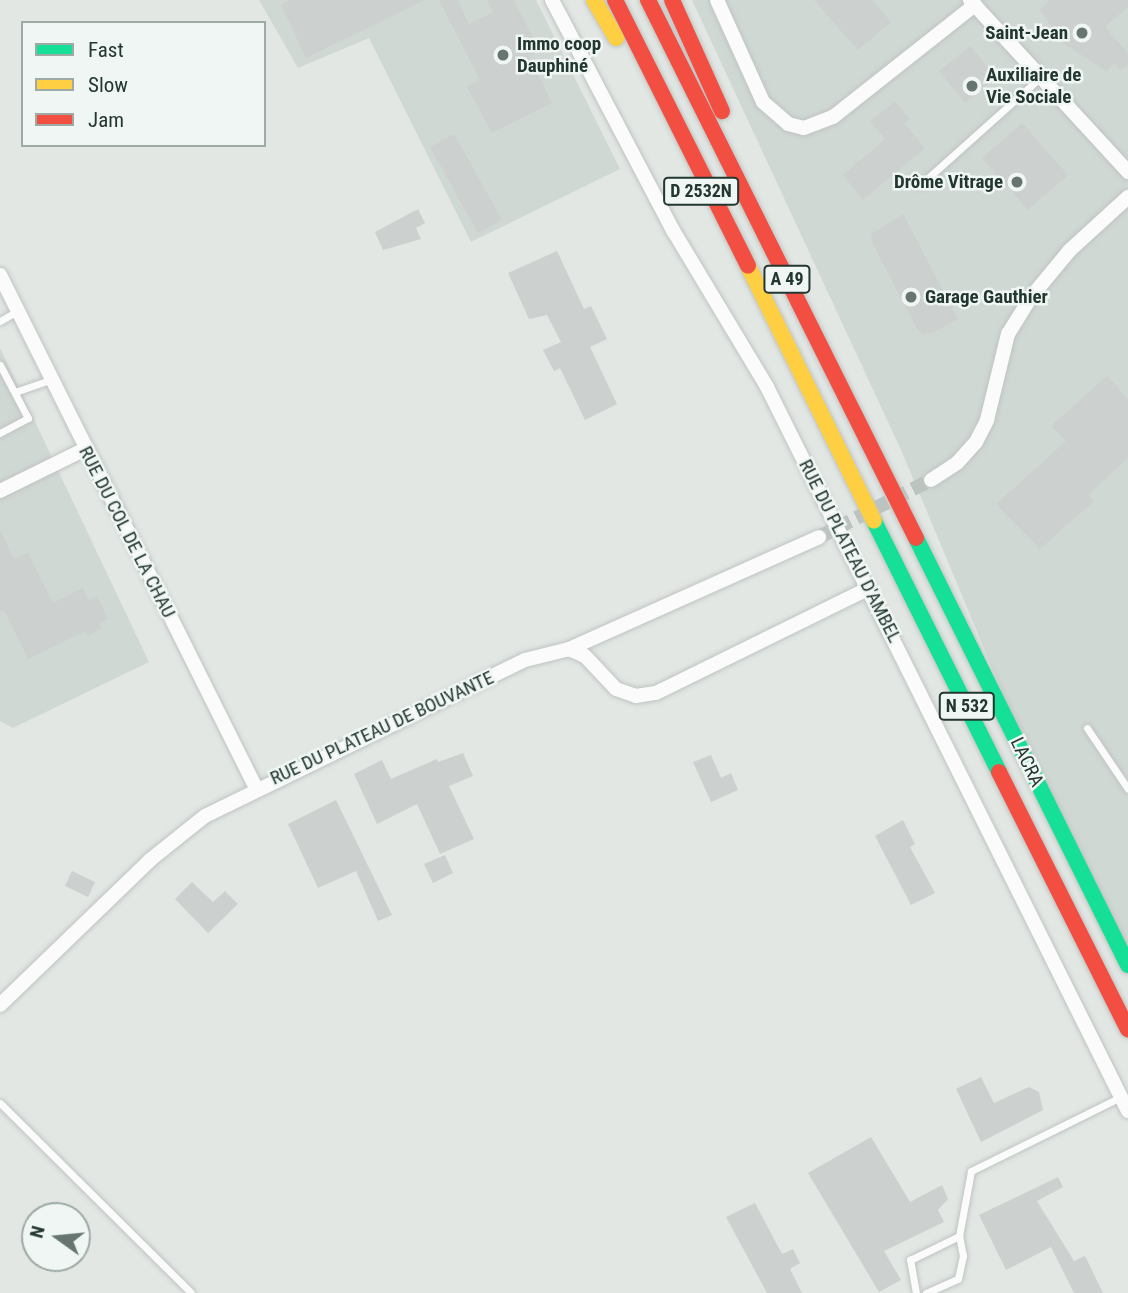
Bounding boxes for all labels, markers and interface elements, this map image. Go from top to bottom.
legend [21,21,266,147]
place label: Saint-Jean [985,22,1068,44]
marker: Saint-Jean [1074,25,1090,41]
place label: Immo coop Dauphiné [517,33,601,77]
text: Fast [88,38,124,62]
marker: Immo coop Dauphiné [495,47,511,63]
place label: Auxiliaire de Vie Sociale [986,64,1081,108]
text: Slow [88,73,128,97]
marker: Auxiliaire de Vie Sociale [964,78,980,94]
text: Jam [88,108,124,132]
place label: Drôme Vitrage [894,171,1003,193]
marker: Drôme Vitrage [1009,174,1025,190]
road number: D 2532N [662,176,740,206]
road number: A 49 [762,264,812,293]
place label: Garage Gauthier [925,286,1048,308]
marker: Garage Gauthier [903,289,919,305]
street label: RUE DU COL DE LA CHAU [74,442,180,622]
street label: RUE DU PLATEAU D'AMBEL [794,456,906,646]
street label: RUE DU PLATEAU DE BOUVANTE [267,666,497,790]
road number: N 532 [937,692,997,720]
street label: LACRA [1005,734,1049,790]
north arrow [21,1202,91,1272]
text: N [25,1223,50,1241]

